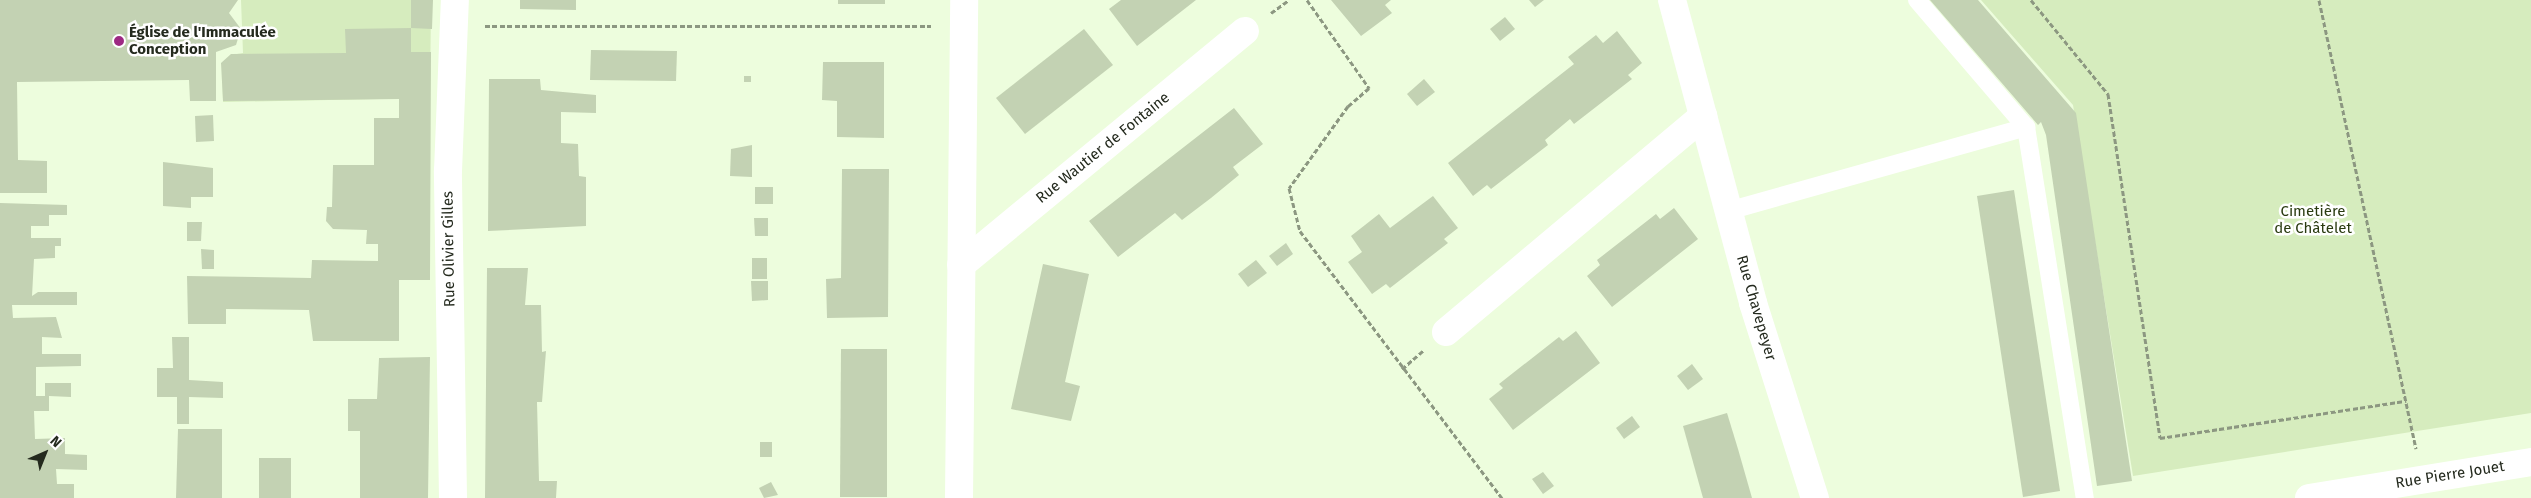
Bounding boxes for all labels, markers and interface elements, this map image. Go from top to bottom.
place label: Église de l'Immaculée Conception [129,23,276,58]
marker: Église de l'Immaculée Conception [113,35,125,47]
street label: Rue Wautier de Fontaine [1033,89,1173,207]
street label: Rue Olivier Gilles [439,191,459,307]
park label: Cimetière de Châtelet [2274,202,2352,237]
street label: Rue Chavepeyer [1732,253,1780,363]
north arrow [20,428,70,478]
text: N [47,433,65,451]
street label: Rue Pierre Jouet [2394,458,2506,492]

